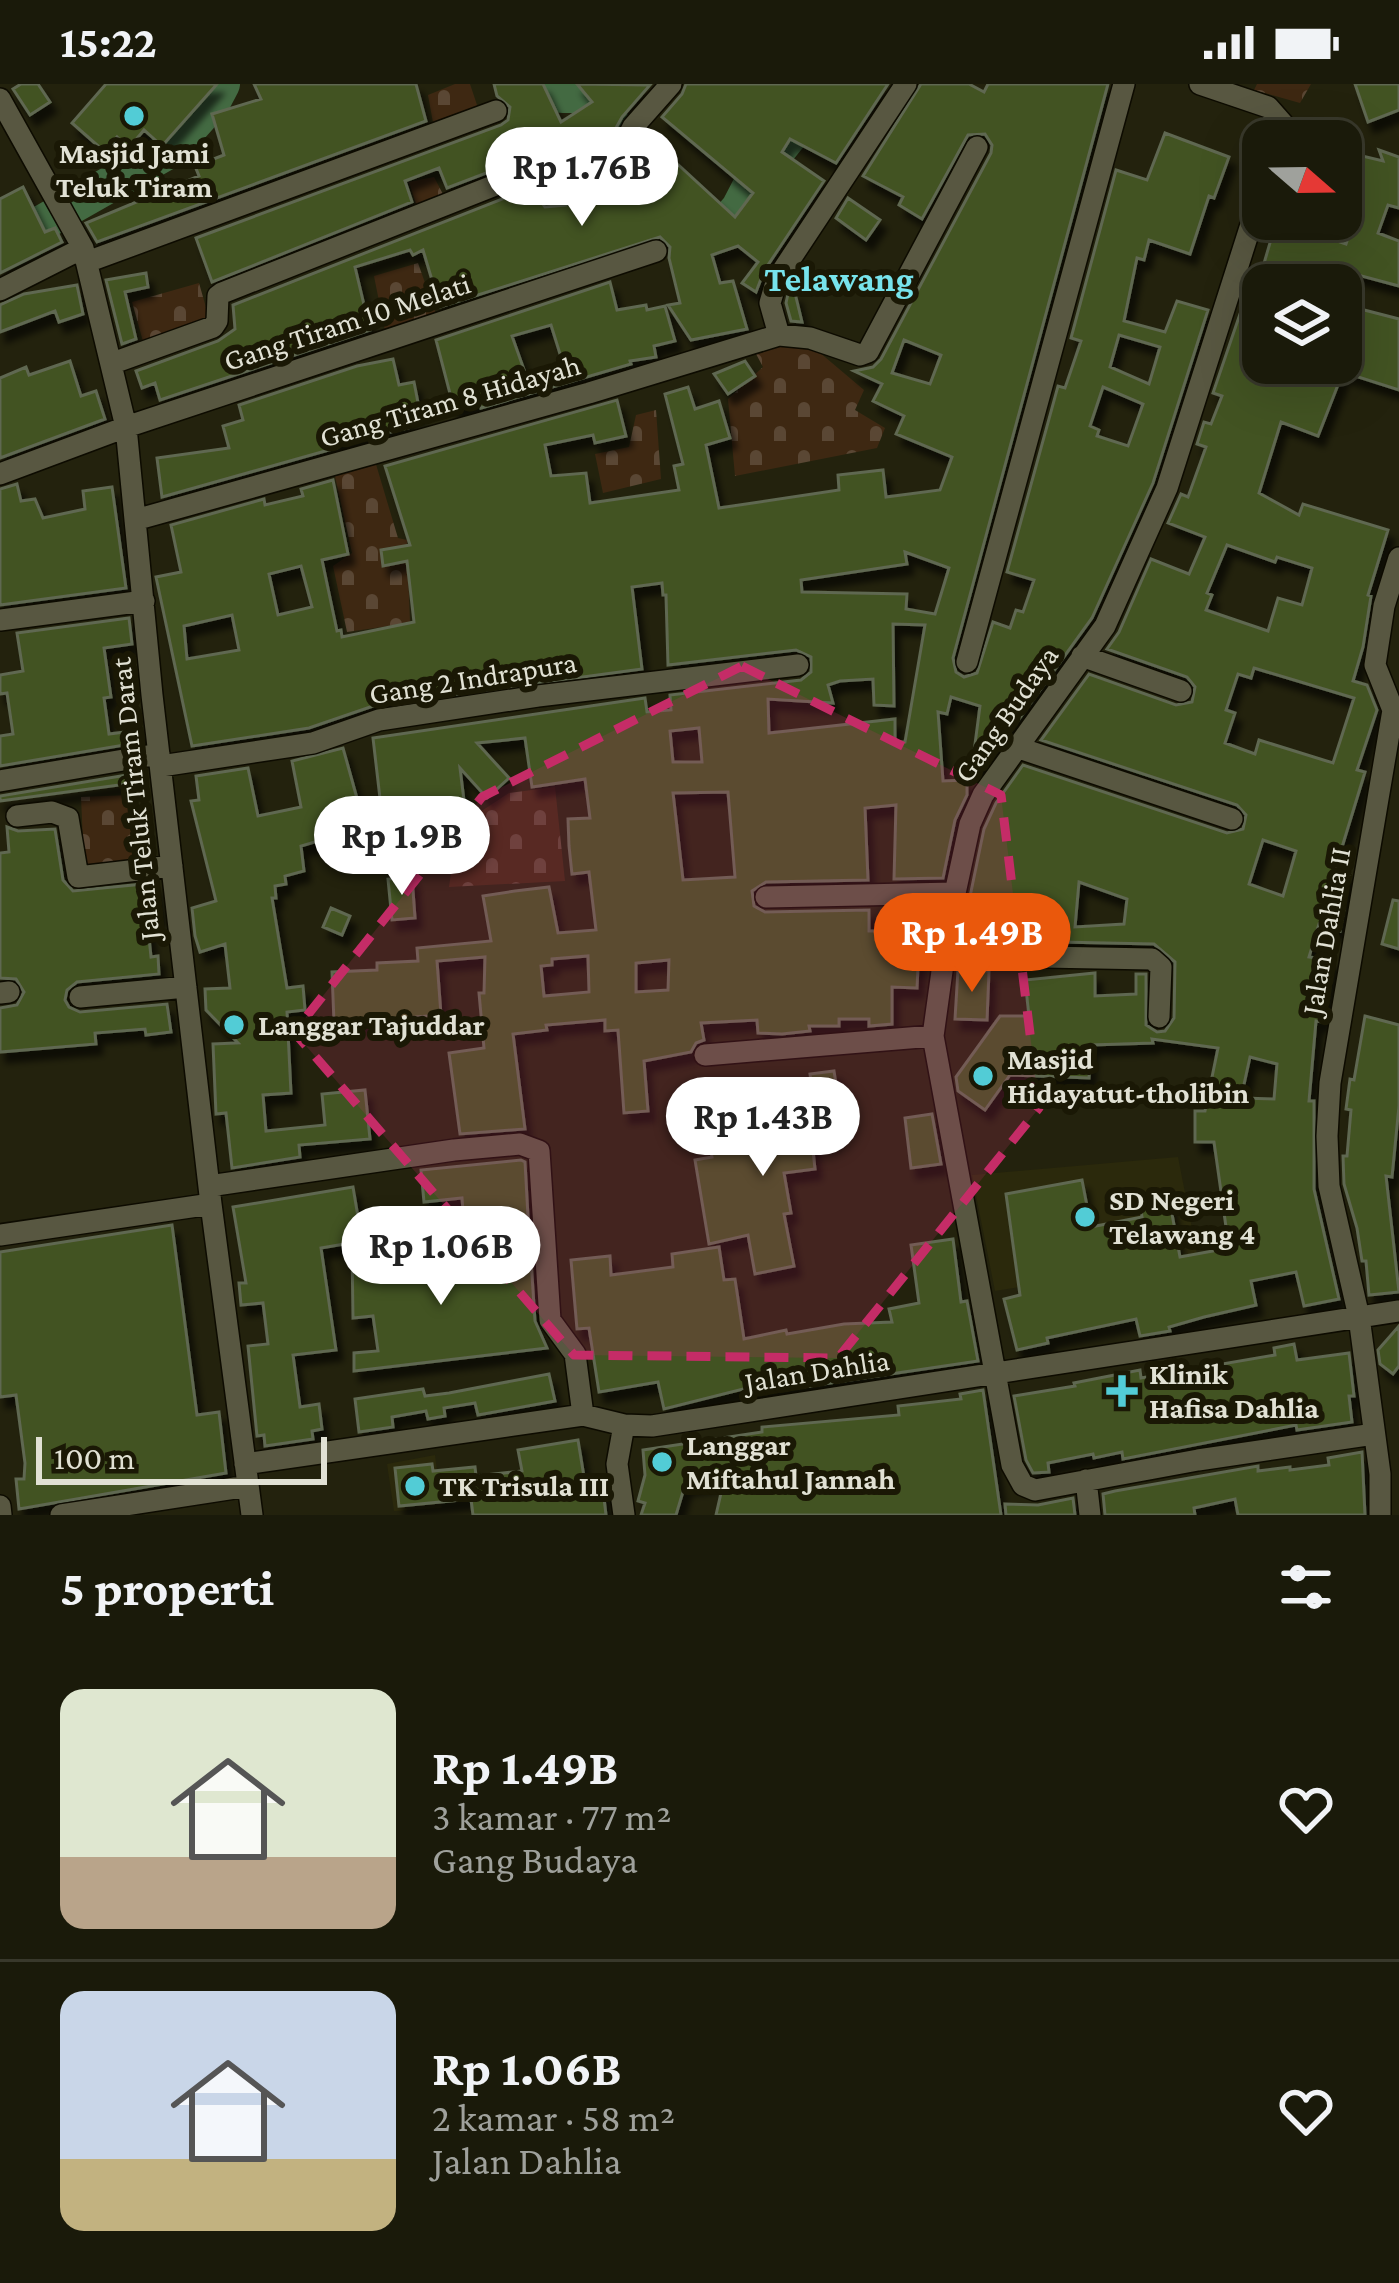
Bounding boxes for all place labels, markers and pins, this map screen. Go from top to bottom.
marker: Masjid Jami Teluk Tiram [121,103,147,129]
pin: Rp 1.76B [458,127,706,229]
place label: Masjid Jami Teluk Tiram [56,136,213,203]
pin: Rp 1.9B [291,796,513,898]
pin: Rp 1.49B [848,893,1096,995]
place label: Langgar Tajuddar [258,1008,485,1042]
marker: Langgar Tajuddar [221,1012,247,1038]
place label: Masjid Hidayatut-tholibin [1007,1042,1249,1109]
marker: Masjid Hidayatut-tholibin [970,1063,996,1089]
pin: Rp 1.43B [639,1077,887,1179]
place label: SD Negeri Telawang 4 [1109,1183,1255,1250]
marker: SD Negeri Telawang 4 [1072,1204,1098,1230]
pin: Rp 1.06B [317,1206,565,1308]
place label: Klinik Hafisa Dahlia [1149,1357,1319,1424]
marker: Klinik Hafisa Dahlia [1106,1375,1138,1407]
place label: Langgar Miftahul Jannah [686,1428,895,1495]
marker: Langgar Miftahul Jannah [649,1449,675,1475]
place label: TK Trisula III [439,1469,609,1502]
marker: TK Trisula III [402,1473,428,1499]

